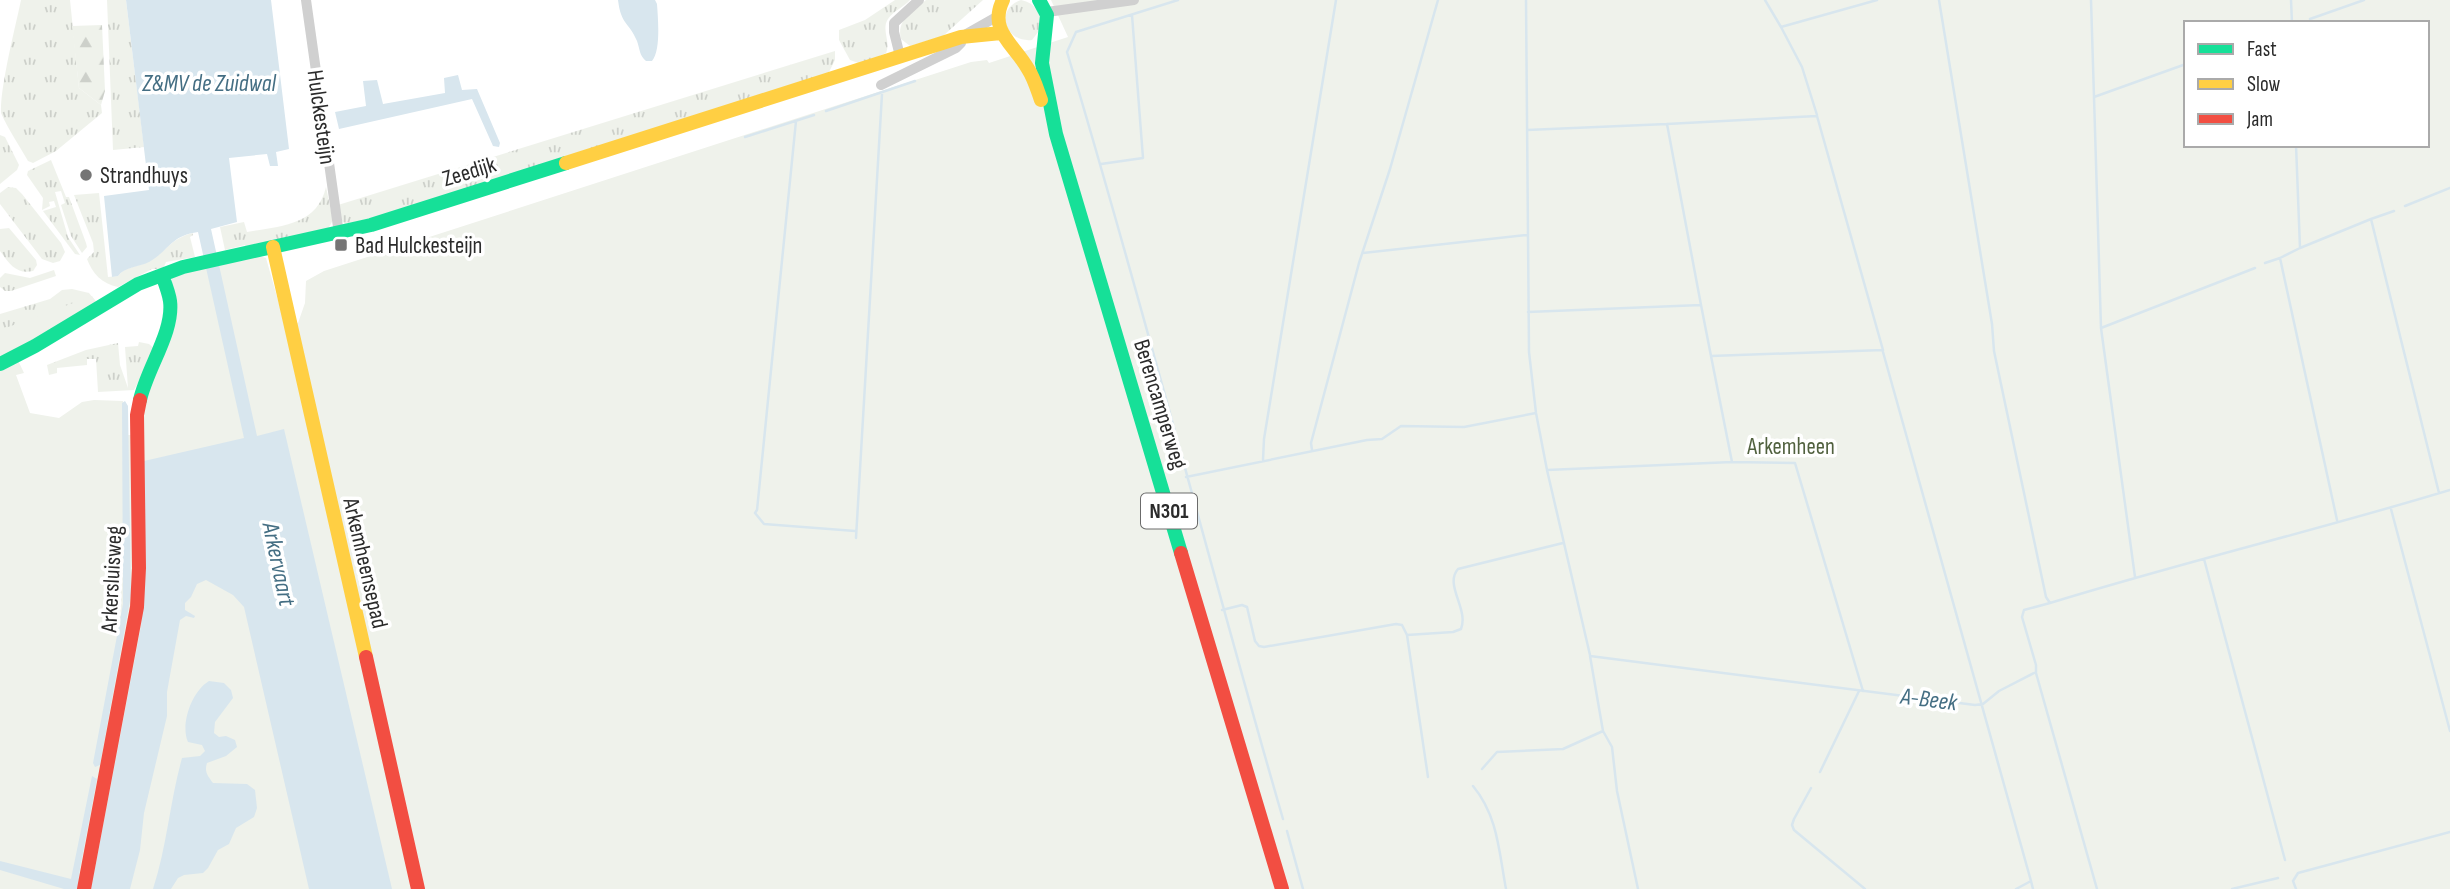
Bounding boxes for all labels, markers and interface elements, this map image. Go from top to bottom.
legend [2184,21,2429,147]
text: Fast [2247,37,2277,62]
street label: Hulckesteijn [301,68,341,166]
water label: Z&MV de Zuidwal [141,69,276,98]
text: Slow [2247,72,2281,97]
text: Jam [2246,107,2273,132]
street label: Zeedijk [439,151,500,193]
place label: Strandhuys [100,162,188,190]
marker: Strandhuys [78,167,94,183]
place label: Bad Hulckesteijn [355,232,482,260]
marker: Bad Hulckesteijn [333,237,349,253]
street label: Berencamperweg [1127,336,1193,473]
park label: Arkemheen [1746,433,1835,461]
street label: Arkemheensepad [336,494,394,631]
road number: N301 [1141,494,1197,528]
water label: Arkervaart [255,519,302,609]
street label: Arkersluisweg [95,525,129,634]
water label: A-Beek [1898,682,1960,717]

